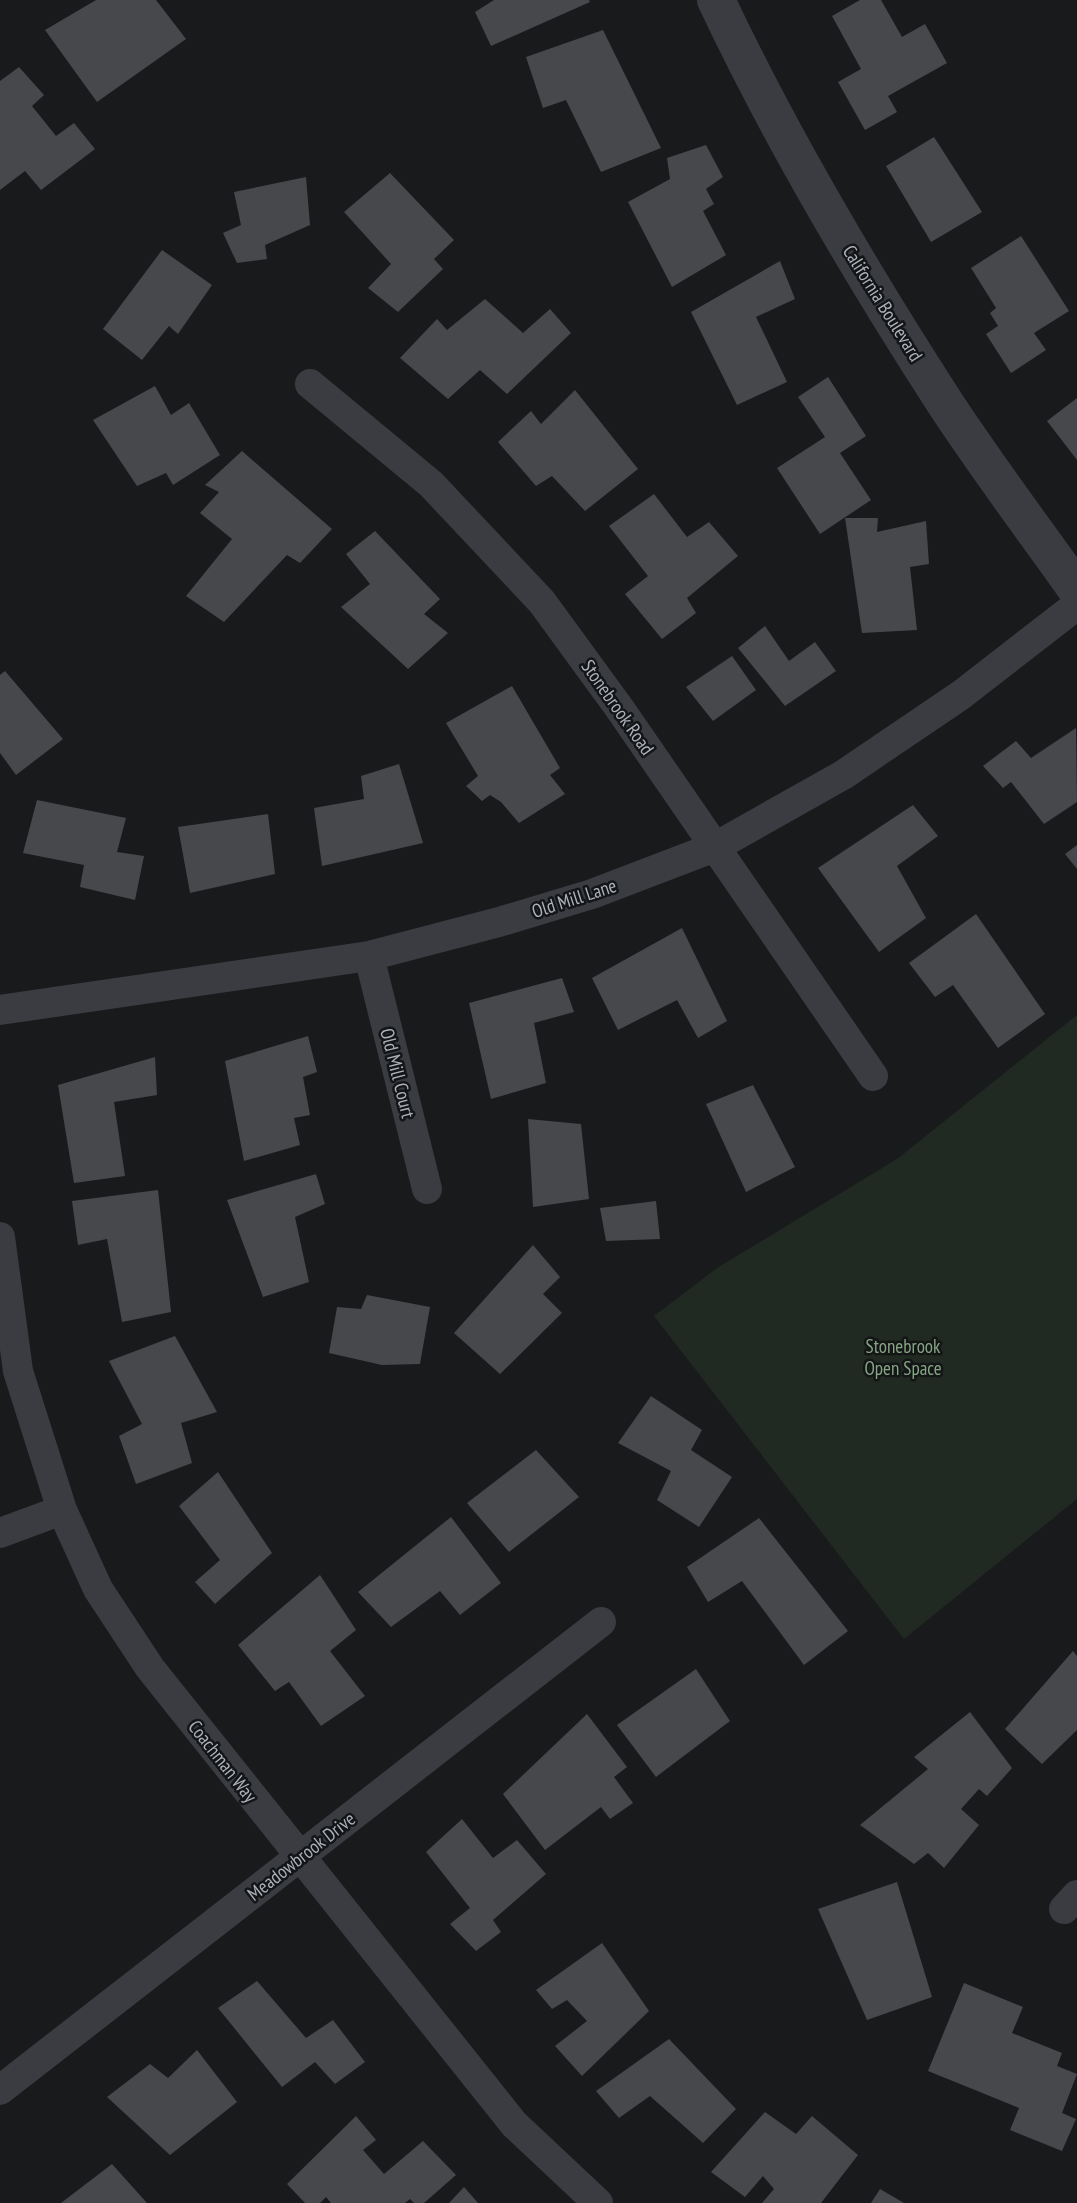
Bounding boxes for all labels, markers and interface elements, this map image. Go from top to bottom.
street label: California Boulevard [838,240,928,366]
street label: Stonebrook Road [576,655,660,759]
street label: Old Mill Lane [529,873,620,923]
street label: Old Mill Court [375,1026,421,1121]
park label: Stonebrook Open Space [864,1334,942,1380]
street label: Coachman Way [183,1715,263,1808]
street label: Meadowbrook Drive [242,1806,360,1906]

